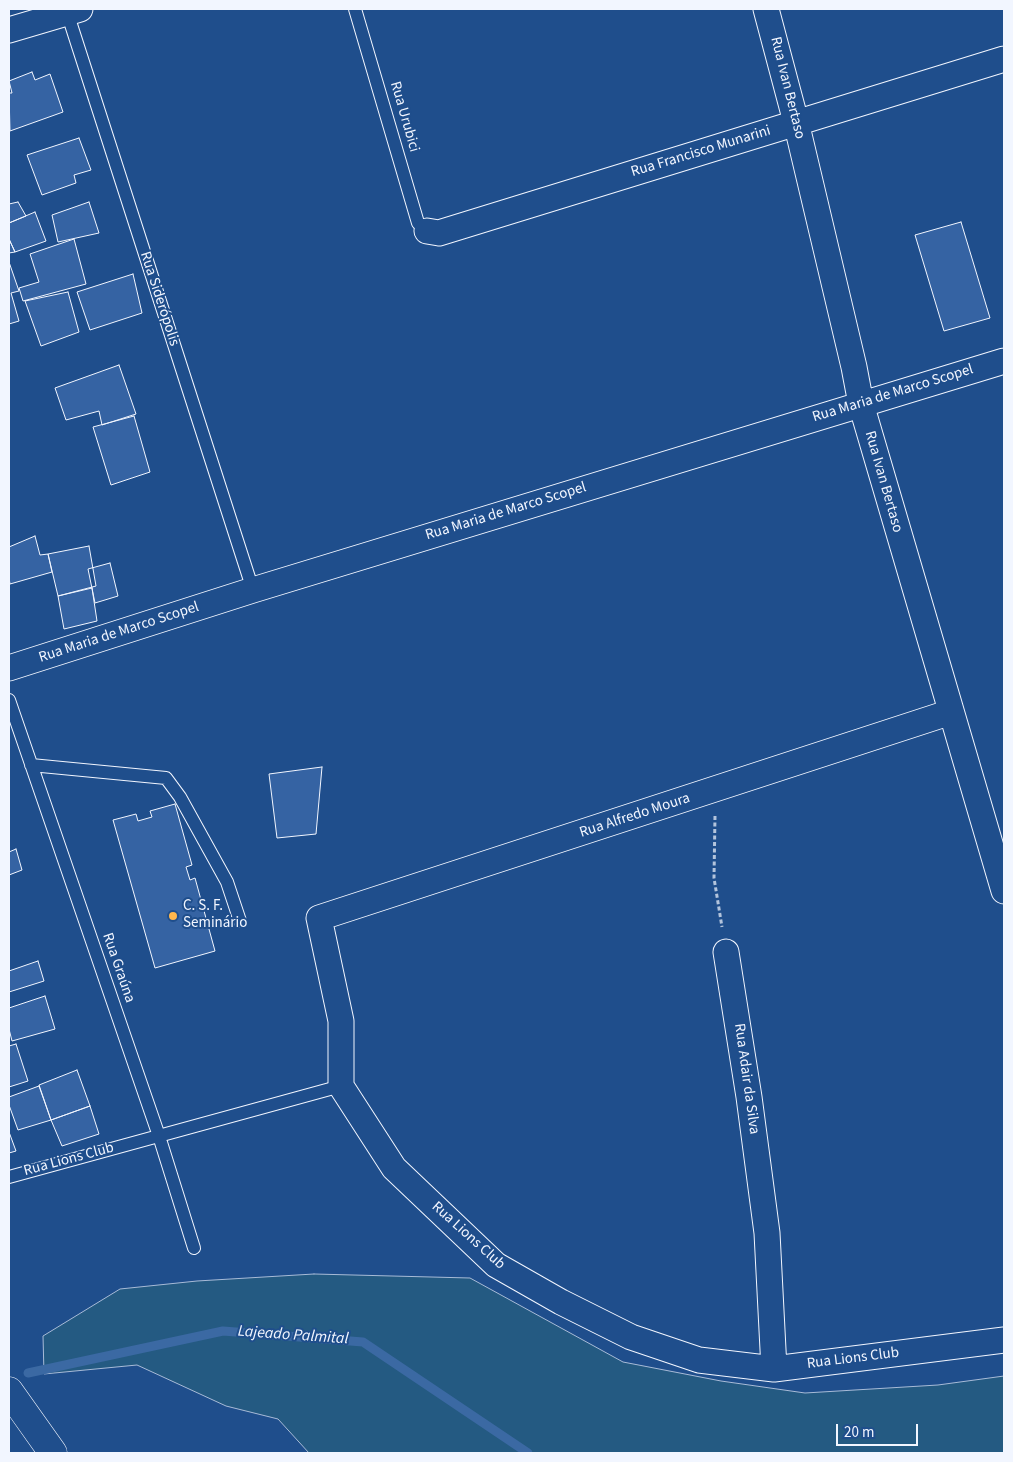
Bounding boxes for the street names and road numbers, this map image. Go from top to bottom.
street label: Rua Ivan Bertaso [766,35,808,141]
street label: Rua Urubici [385,80,423,154]
street label: Rua Francisco Munarini [629,122,773,182]
street label: Rua Siderópolis [135,250,183,348]
street label: Rua Maria de Marco Scopel [810,361,976,427]
street label: Rua Ivan Bertaso [860,429,906,535]
street label: Rua Maria de Marco Scopel [423,479,589,545]
street label: Rua Maria de Marco Scopel [37,599,201,667]
street label: Rua Alfredo Moura [577,790,693,842]
street label: Rua Graúna [98,931,138,1005]
street label: Rua Adair da Silva [729,1022,763,1136]
street label: Rua Lions Club [22,1139,116,1181]
street label: Rua Lions Club [428,1198,508,1274]
street label: Rua Lions Club [806,1344,900,1374]

